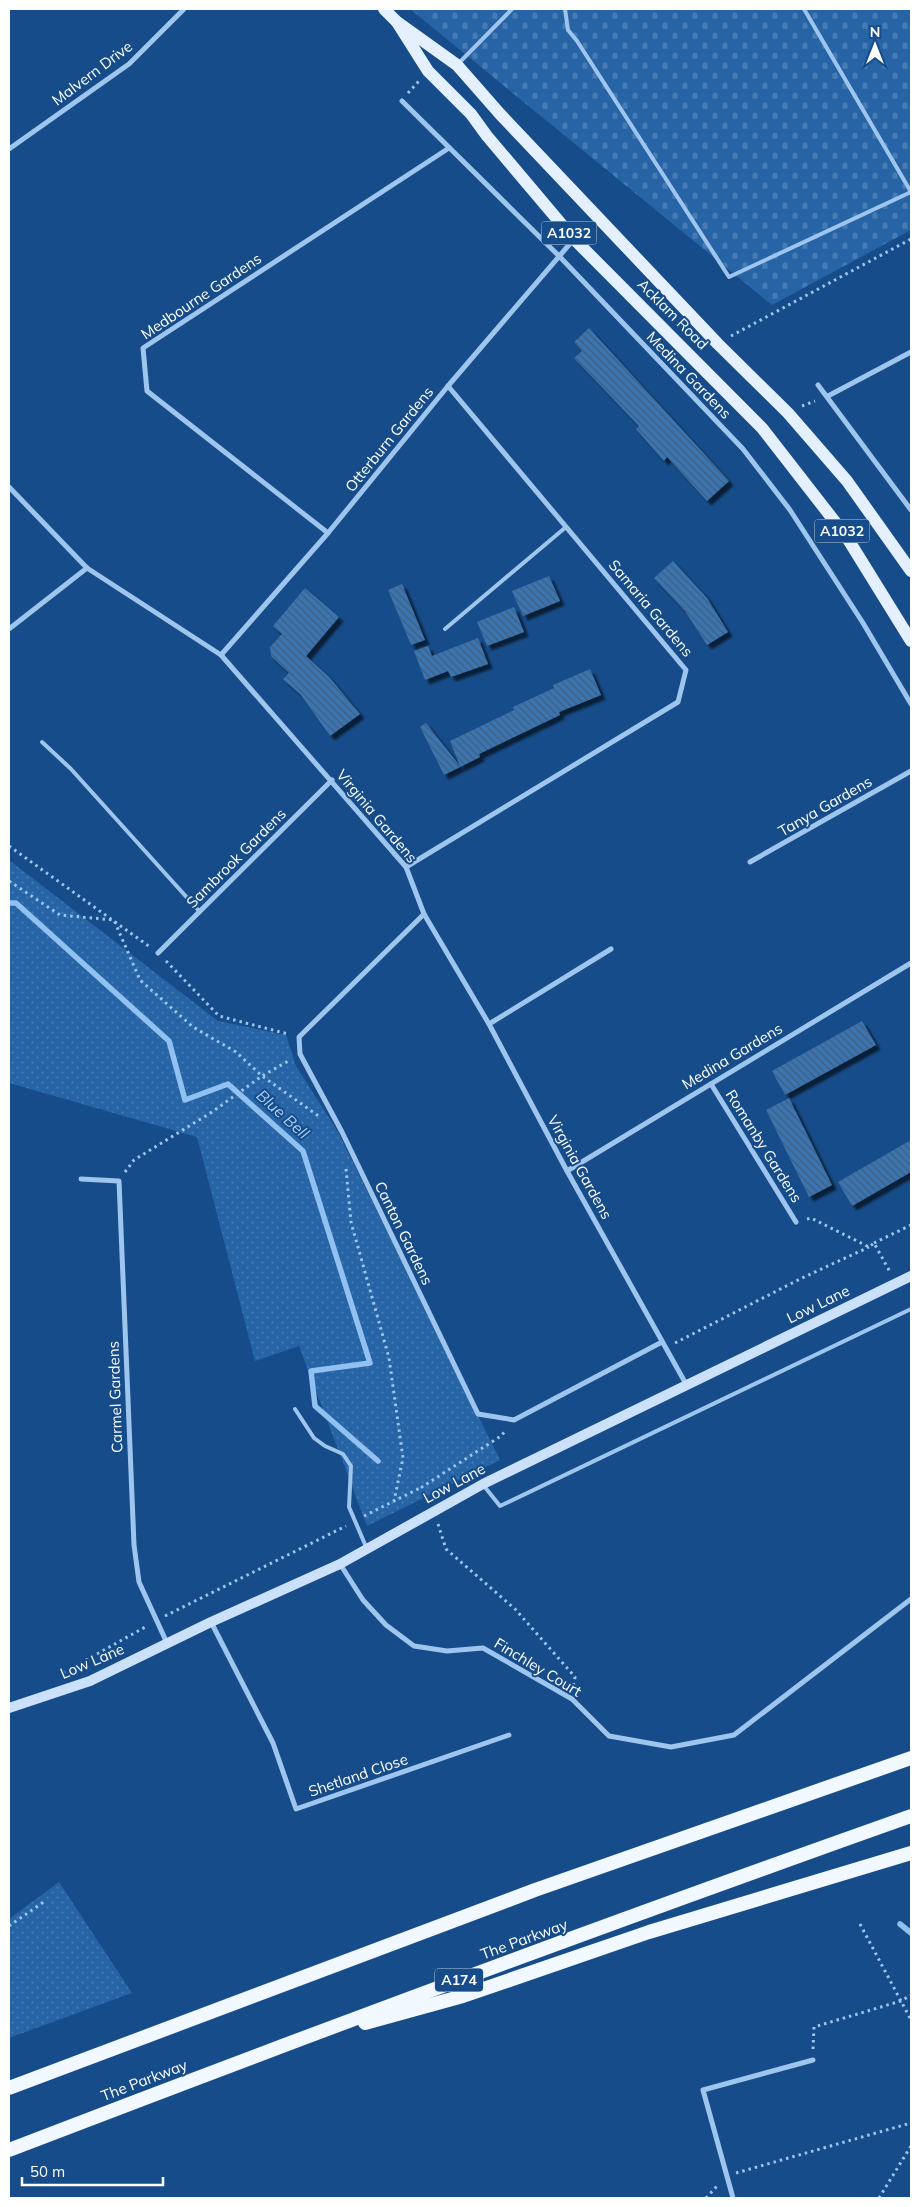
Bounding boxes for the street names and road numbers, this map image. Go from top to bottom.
street label: Malvern Drive [48,37,136,109]
road number: A1032 [542,222,596,244]
street label: Medbourne Gardens [137,249,265,343]
street label: Acklam Road [634,275,712,353]
street label: Medina Gardens [643,327,735,423]
street label: Otterburn Gardens [341,383,437,495]
road number: A1032 [814,520,870,542]
street label: Samaria Gardens [605,555,697,661]
street label: Virginia Gardens [332,765,422,867]
street label: Tanya Gardens [775,772,875,840]
street label: Sambrook Gardens [182,804,290,912]
street label: Medina Gardens [678,1018,786,1094]
street label: Romanby Gardens [722,1086,806,1206]
street label: Virginia Gardens [544,1112,616,1222]
street label: Canton Gardens [371,1178,437,1288]
street label: Low Lane [783,1281,853,1327]
street label: Carmel Gardens [104,1341,126,1453]
street label: Low Lane [420,1459,488,1507]
street label: Finchley Court [491,1633,585,1701]
street label: Low Lane [57,1639,127,1683]
street label: Shetland Close [306,1749,410,1801]
street label: The Parkway [478,1914,570,1963]
road number: A174 [435,1968,483,1992]
street label: The Parkway [98,2055,190,2105]

